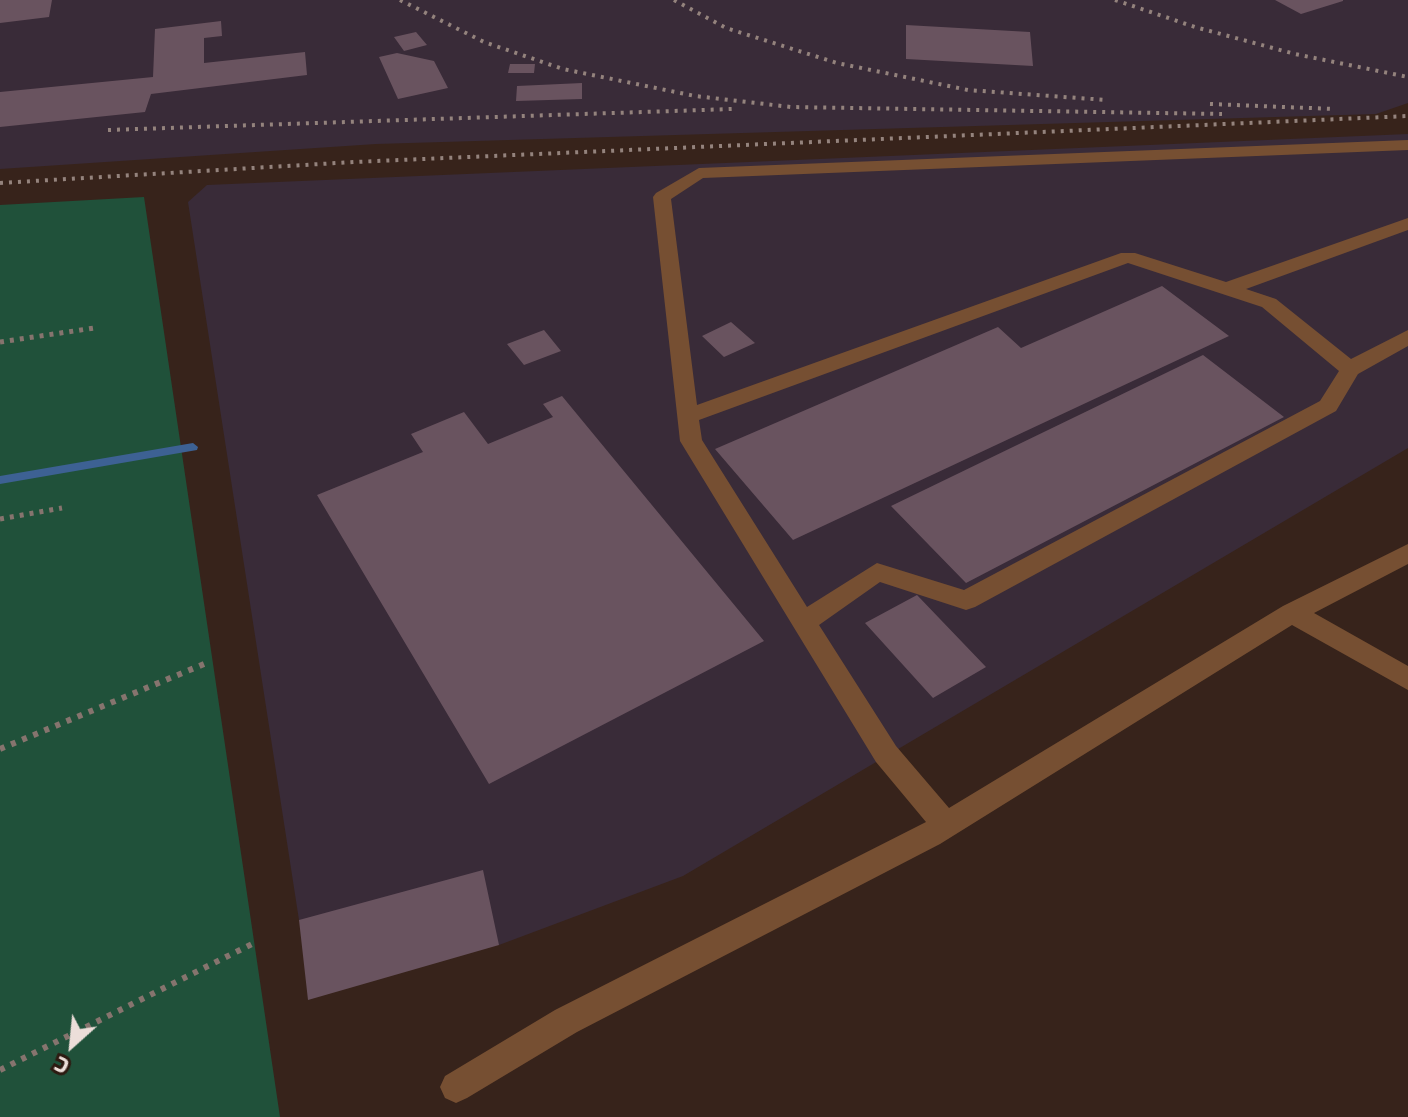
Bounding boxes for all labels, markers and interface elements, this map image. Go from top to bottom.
north arrow [32,1005,112,1085]
text: С [49,1052,73,1081]

